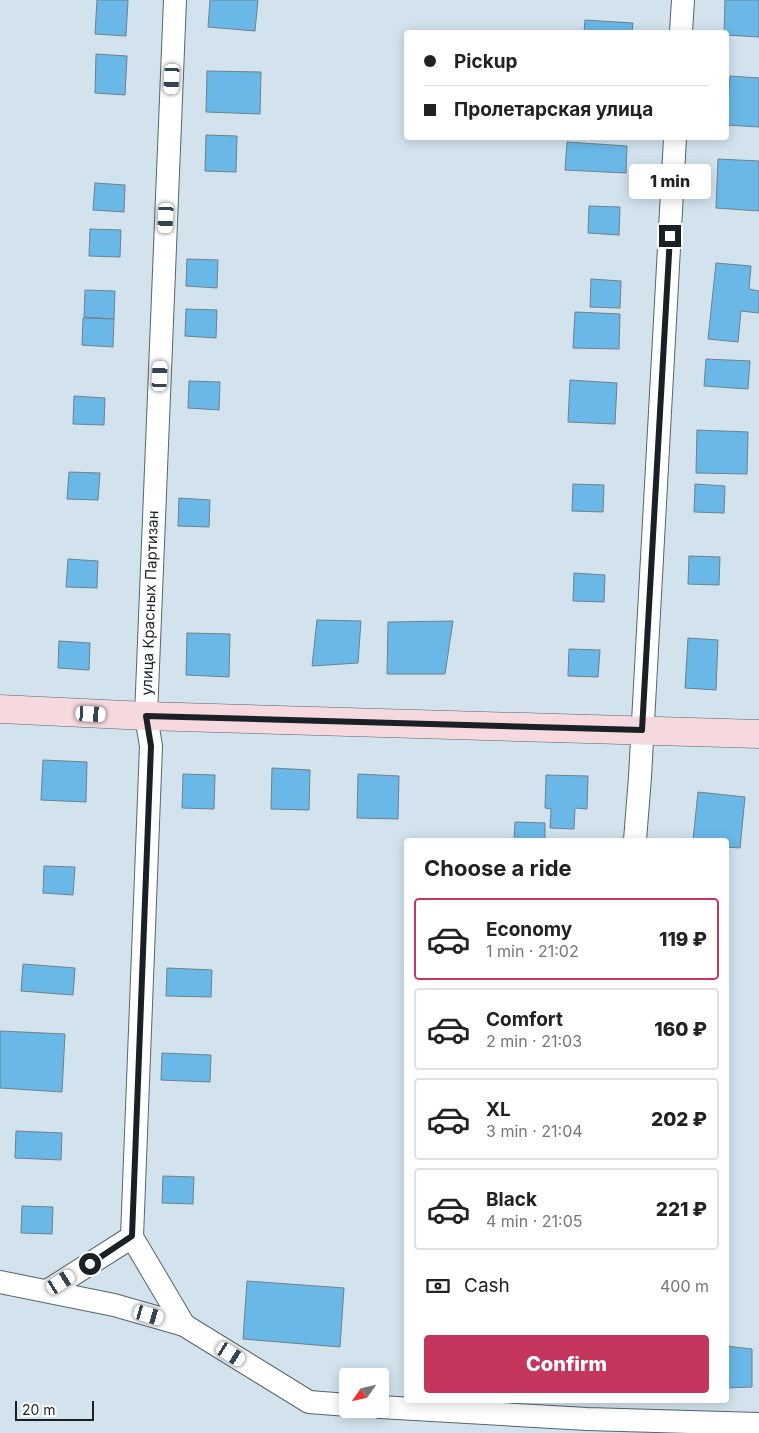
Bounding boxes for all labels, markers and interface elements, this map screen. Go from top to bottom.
text: Pickup [454,50,517,73]
car [163,64,180,94]
text: Пролетарская улица [454,98,653,121]
callout: 1 min [629,164,711,198]
text: 1 min [650,171,690,191]
car [157,203,174,233]
route end [659,225,681,247]
car [151,361,168,391]
street label: улица Красных Партизан [137,510,162,696]
car [75,706,106,722]
text: Choose a ride [424,855,572,881]
icon: car [426,917,471,962]
text: Economy [486,918,572,941]
text: 119 ₽ [659,928,707,951]
text: 1 min · 21:02 [486,941,579,961]
icon: car [426,1007,471,1052]
text: Comfort [486,1008,563,1031]
text: 160 ₽ [654,1018,707,1041]
text: 2 min · 21:03 [486,1031,582,1051]
icon: car [426,1097,471,1142]
text: XL [486,1098,511,1121]
text: 202 ₽ [651,1108,707,1131]
text: 3 min · 21:04 [486,1121,583,1141]
icon: car [426,1187,471,1232]
text: Black [486,1188,537,1211]
text: 221 ₽ [656,1198,707,1221]
text: 4 min · 21:05 [486,1211,582,1231]
route start [79,1253,101,1275]
car [44,1268,77,1296]
icon: cash [424,1272,452,1300]
text: Cash [464,1274,510,1297]
text: 400 m [660,1276,709,1296]
car [132,1304,165,1326]
button: Confirm [424,1335,709,1393]
car [214,1340,247,1368]
north arrow [339,1368,389,1418]
map controls [339,1368,389,1418]
scale bar [15,1398,94,1421]
text: 20 m [22,1401,56,1418]

